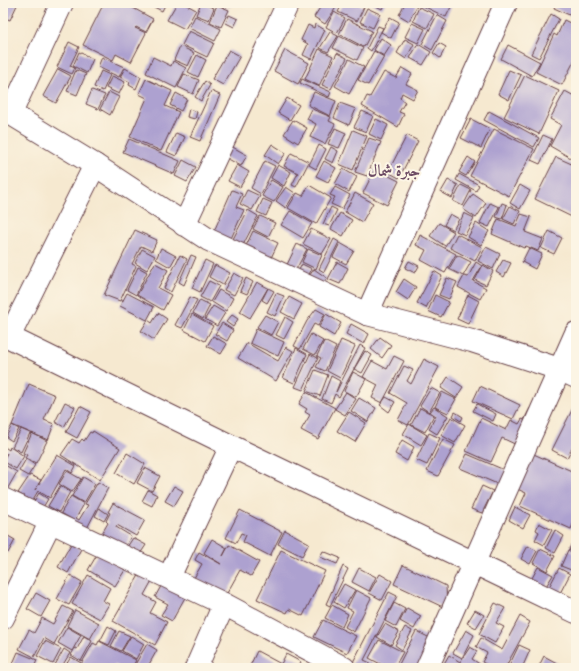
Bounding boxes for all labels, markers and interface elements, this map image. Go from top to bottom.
district label: جبرة شمال [368,162,420,182]

